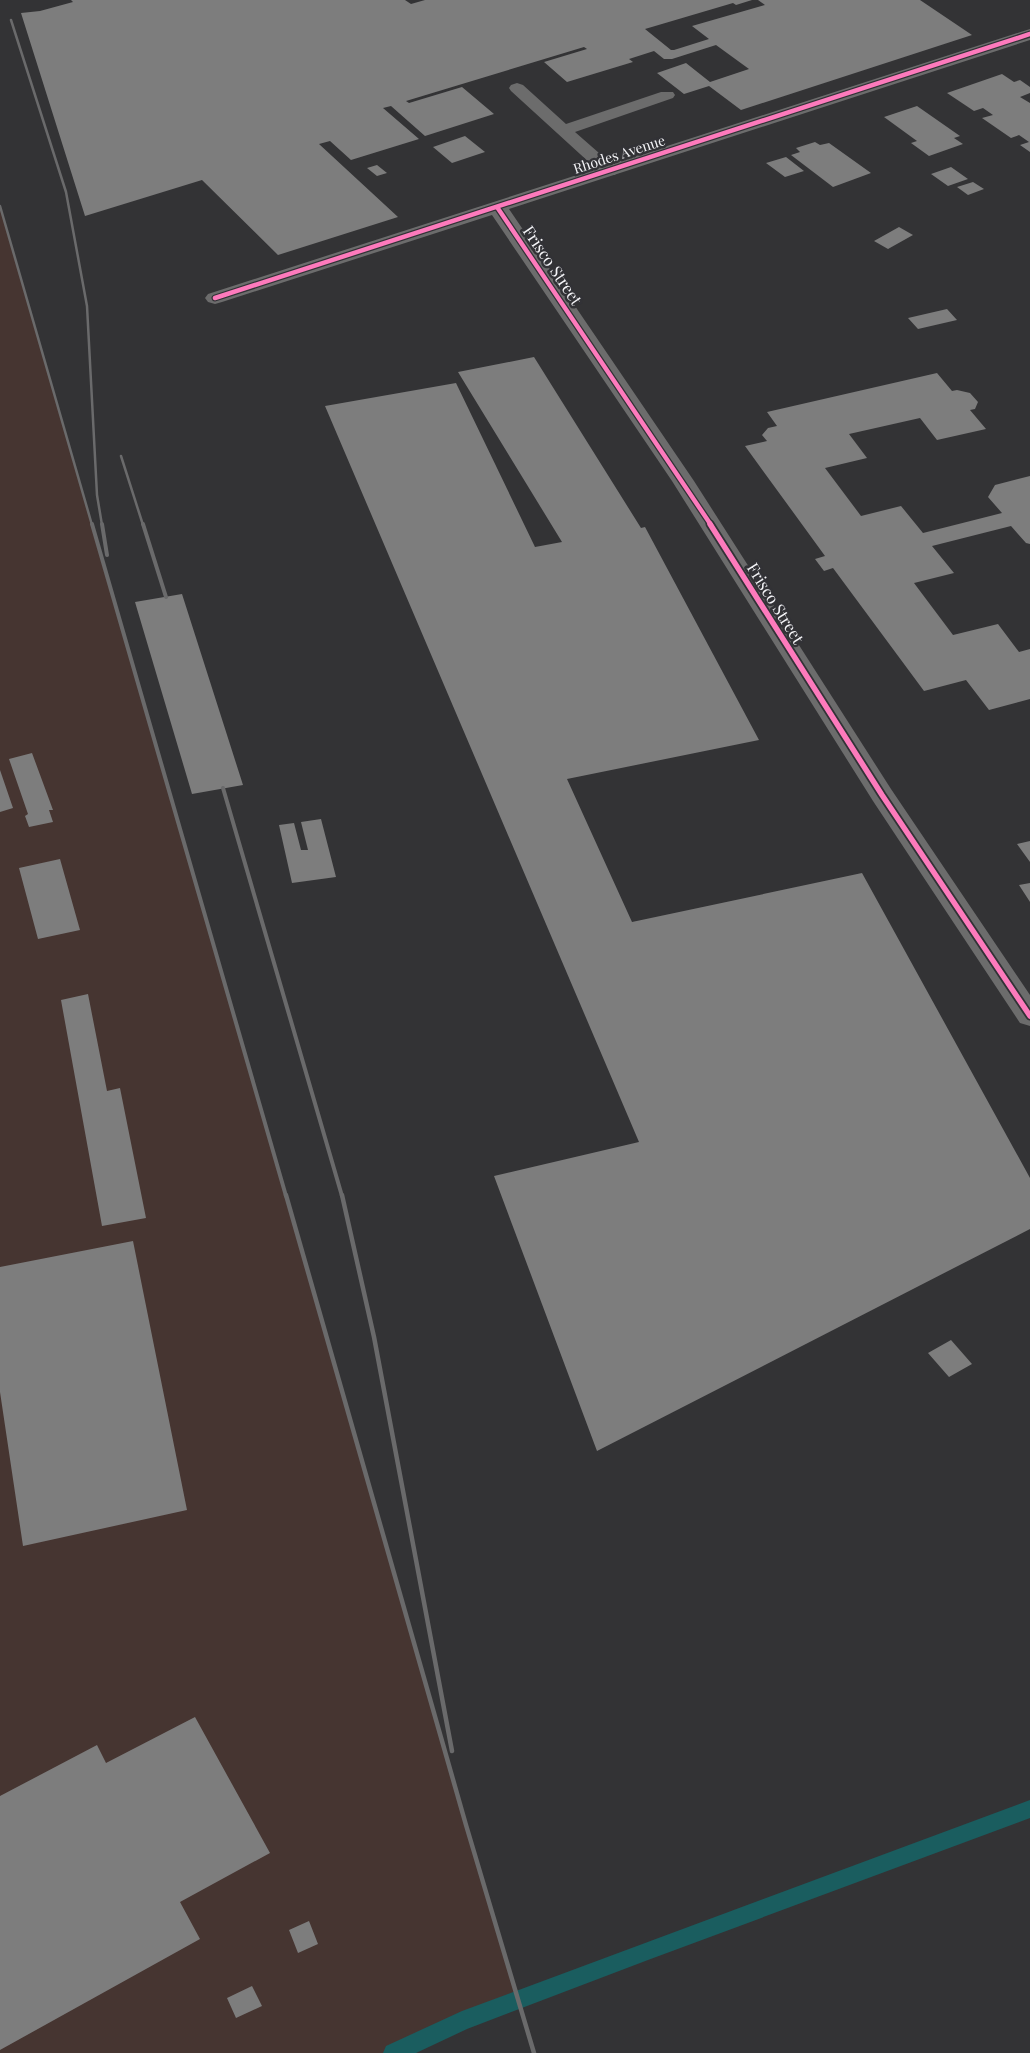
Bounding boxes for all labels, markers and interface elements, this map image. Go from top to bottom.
street label: Rhodes Avenue [571,130,667,178]
street label: Frisco Street [519,221,587,309]
street label: Frisco Street [743,559,809,648]

